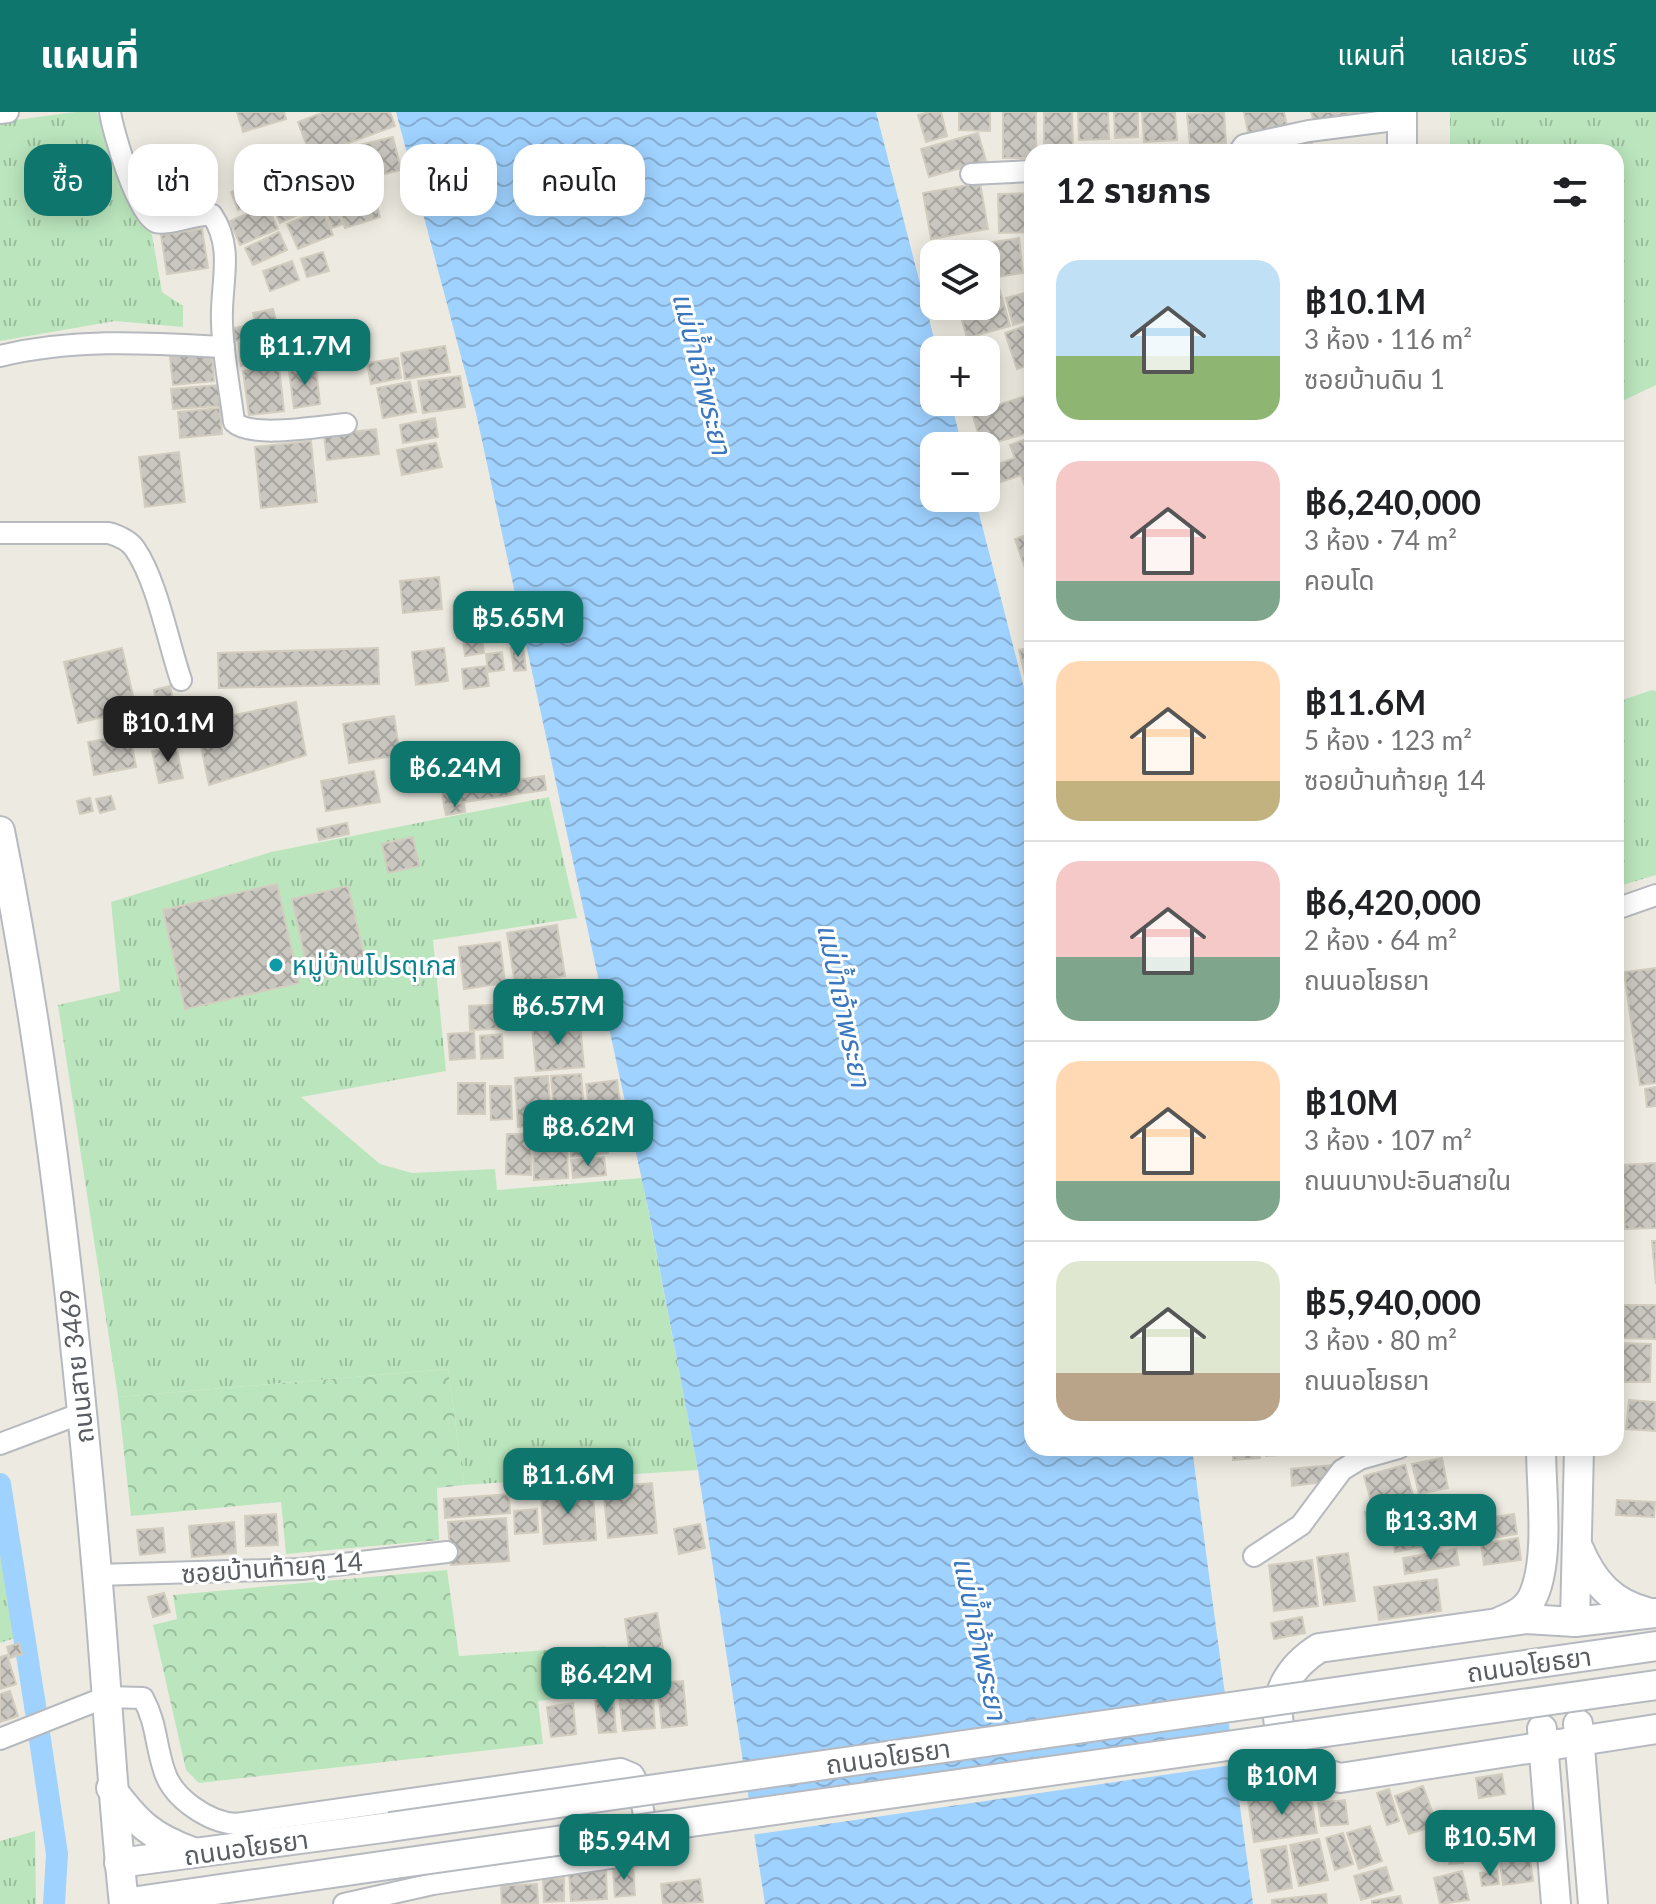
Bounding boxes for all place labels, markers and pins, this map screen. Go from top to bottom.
pin: ฿11.7M [240,319,370,387]
pin: ฿5.65M [453,591,583,659]
pin: ฿10.1M [103,696,233,764]
pin: ฿6.24M [390,741,520,809]
place label: หมู่บ้านโปรตุเกส [292,949,456,982]
marker: หมู่บ้านโปรตุเกส [267,956,285,974]
pin: ฿6.57M [493,979,623,1047]
pin: ฿8.62M [523,1100,653,1168]
pin: ฿11.6M [503,1448,633,1516]
pin: ฿13.3M [1366,1494,1496,1562]
pin: ฿6.42M [541,1647,671,1715]
pin: ฿10M [1235,1749,1329,1817]
pin: ฿10.5M [1425,1810,1555,1878]
pin: ฿5.94M [559,1814,689,1882]

